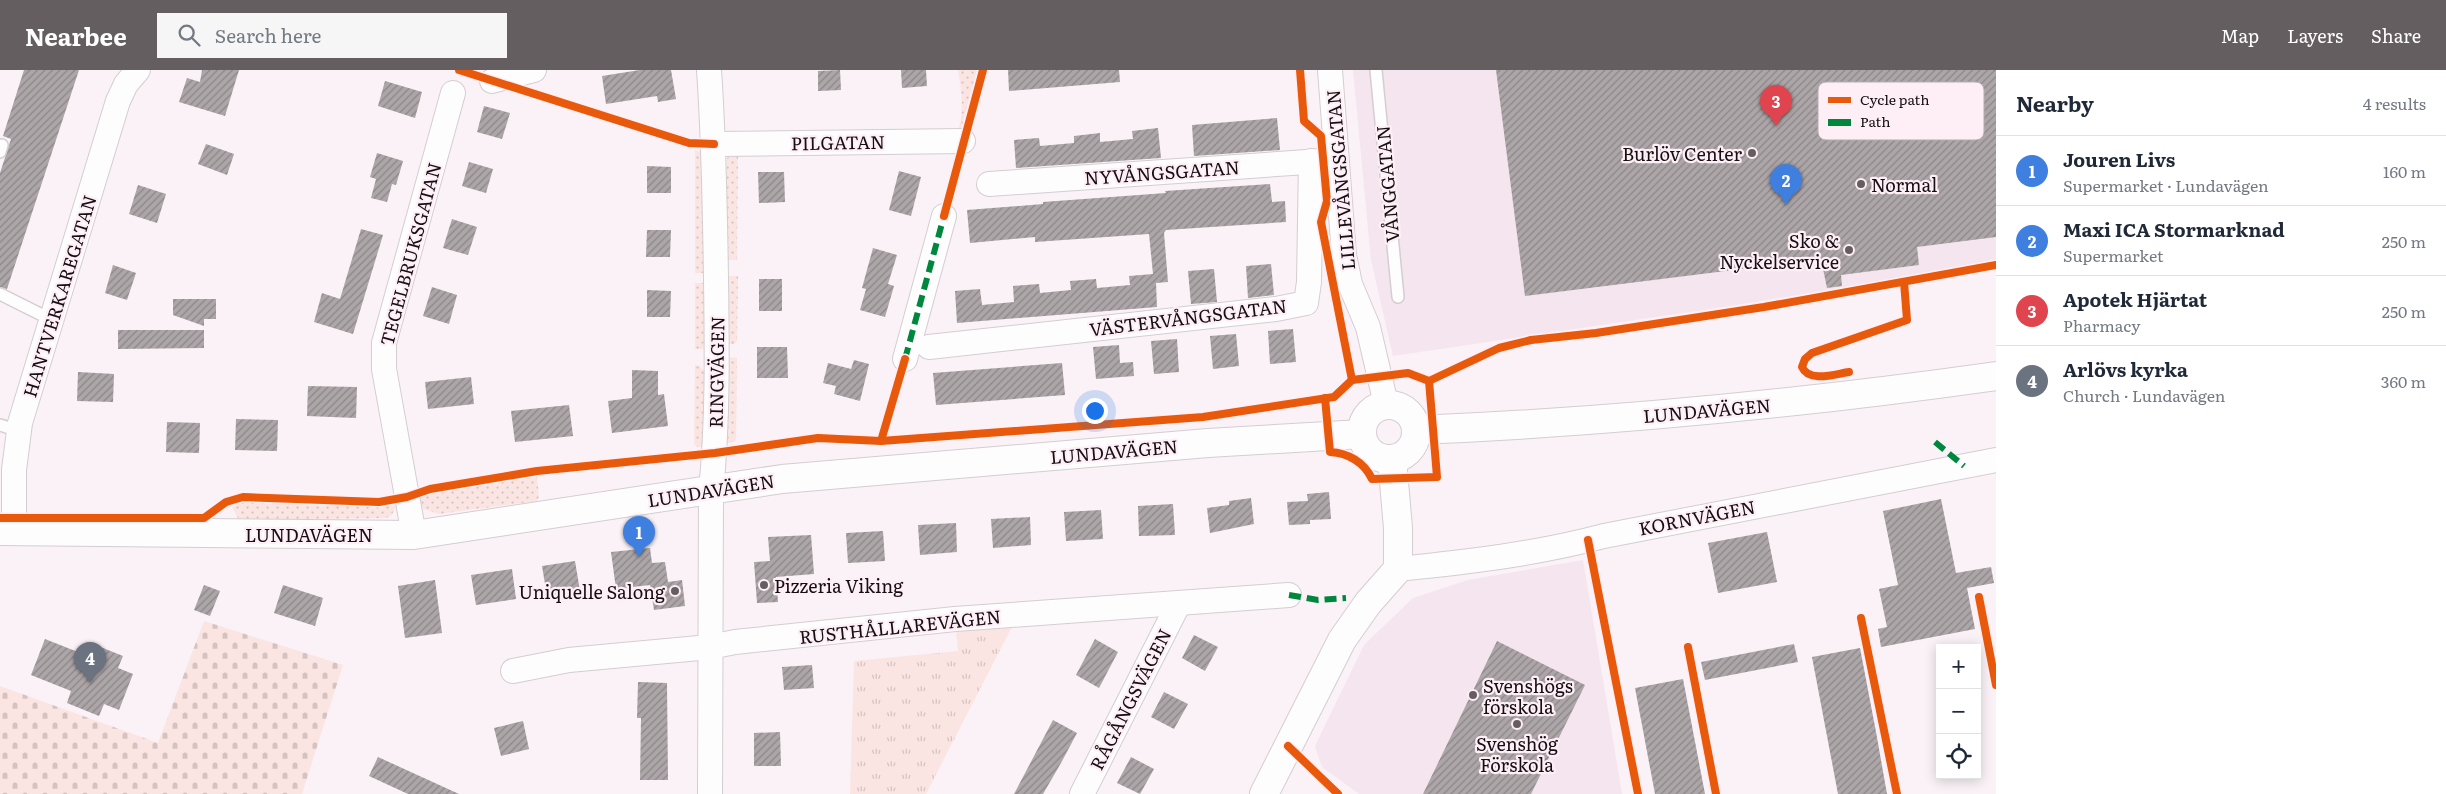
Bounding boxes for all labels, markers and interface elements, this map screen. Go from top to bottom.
search box [157,13,507,58]
text: Nearbee [25,18,127,53]
icon: search [175,21,203,49]
text: Search here [215,21,321,49]
text: Map [2221,22,2259,49]
text: Layers [2287,22,2343,49]
text: Share [2371,22,2421,49]
legend [1818,82,1984,140]
pin: 3 [1760,85,1792,126]
text: Nearby [2016,87,2094,118]
street label: LILLEVÅNGSGATAN [1319,89,1361,271]
text: Cycle path [1860,89,1929,109]
text: 4 results [2363,91,2426,115]
text: Path [1860,111,1890,131]
street label: VÅNGGATAN [1368,124,1406,244]
street label: PILGATAN [791,128,885,156]
place label: Burlöv Center [1622,140,1742,167]
text: Jouren Livs [2063,145,2175,173]
marker: Burlöv Center [1746,147,1758,159]
street label: NYVÅNGSGATAN [1083,153,1241,191]
street label: TEGELBRUKSGATAN [373,159,447,349]
text: 1 [2029,159,2035,183]
text: 160 m [2383,159,2426,183]
pin: 2 [1770,164,1802,205]
place label: Normal [1871,171,1937,198]
text: Supermarket · Lundavägen [2063,173,2269,197]
marker: Normal [1855,178,1867,190]
street label: HANTVERKAREGATAN [15,191,103,401]
text: Maxi ICA Stormarknad [2063,215,2285,243]
place label: Sko & Nyckelservice [1720,227,1839,275]
text: 2 [2028,229,2036,253]
text: 250 m [2382,229,2426,253]
text: Supermarket [2063,243,2163,267]
marker: Sko & Nyckelservice [1843,244,1855,256]
text: Apotek Hjärtat [2063,285,2207,313]
street label: VÄSTERVÅNGSGATAN [1088,291,1288,343]
text: 3 [2028,299,2036,323]
text: 250 m [2382,299,2426,323]
text: Pharmacy [2063,313,2141,337]
street label: RINGVÄGEN [702,316,730,428]
text: Arlövs kyrka [2063,355,2188,383]
text: 4 [2027,369,2037,393]
text: 360 m [2381,369,2426,393]
text: Church · Lundavägen [2063,383,2225,407]
street label: LUNDAVÄGEN [1642,391,1772,429]
your location [1082,398,1108,424]
street label: LUNDAVÄGEN [1049,432,1179,470]
street label: LUNDAVÄGEN [646,467,776,513]
street label: KORNVÄGEN [1636,492,1758,542]
pin: 1 [623,516,655,557]
street label: LUNDAVÄGEN [245,521,373,548]
place label: Pizzeria Viking [774,572,904,599]
place label: Uniquelle Salong [518,578,666,605]
marker: Pizzeria Viking [758,579,770,591]
marker: Uniquelle Salong [669,585,681,597]
street label: RUSTHÅLLAREVÄGEN [798,602,1002,650]
street label: RÅGÅNGSVÄGEN [1083,624,1177,774]
pin: 4 [74,642,106,683]
map controls [1936,644,1981,779]
button: + [1936,644,1981,689]
place label: Svenshögs förskola [1483,672,1573,720]
marker: Svenshögs förskola [1467,689,1479,701]
button: − [1936,689,1981,734]
marker: Svenshög Förskola [1511,718,1523,730]
place label: Svenshög Förskola [1476,730,1559,778]
button: locate [1936,734,1981,779]

